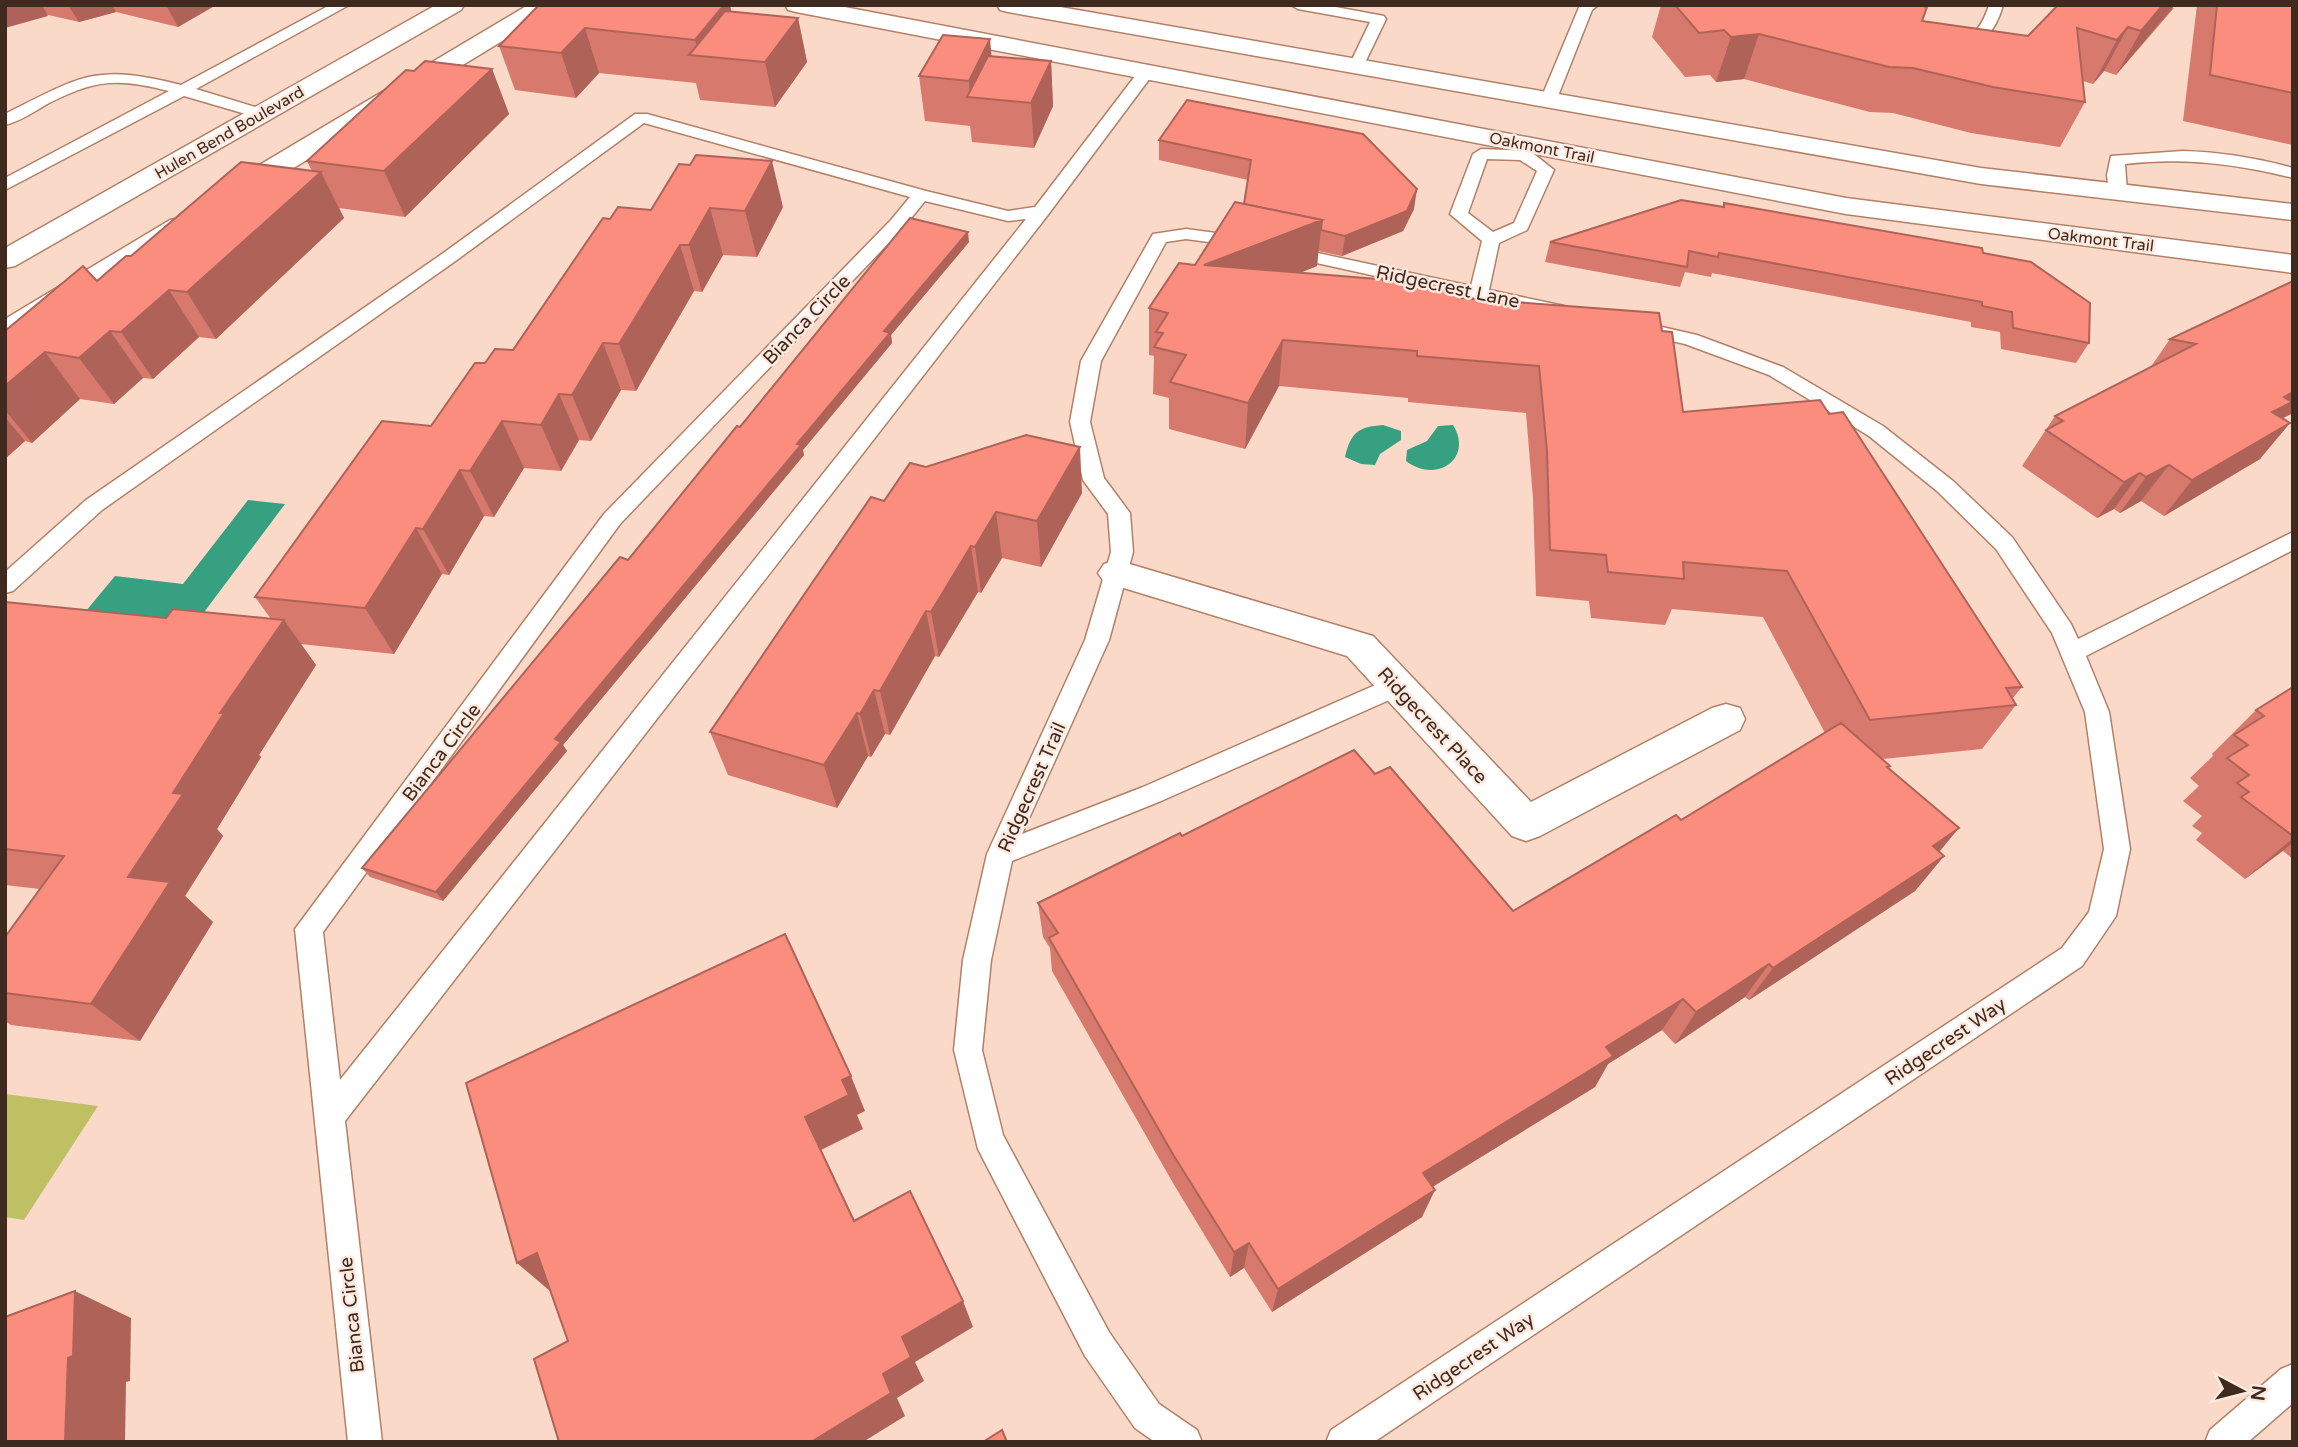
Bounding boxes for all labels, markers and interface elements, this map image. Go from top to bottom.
street label: Hulen Bend Boulevard [151,82,308,184]
street label: Oakmont Trail [1488,128,1596,168]
street label: Oakmont Trail [2047,224,2155,256]
street label: Ridgecrest Lane [1374,261,1522,313]
street label: Bianca Circle [758,270,855,369]
street label: Ridgecrest Place [1373,663,1492,788]
street label: Bianca Circle [398,700,486,806]
street label: Ridgecrest Trail [993,719,1070,856]
street label: Ridgecrest Way [1881,993,2010,1090]
street label: Bianca Circle [335,1256,369,1374]
street label: Ridgecrest Way [1409,1308,1538,1405]
north arrow [2207,1356,2277,1426]
text: N [2246,1384,2270,1402]

